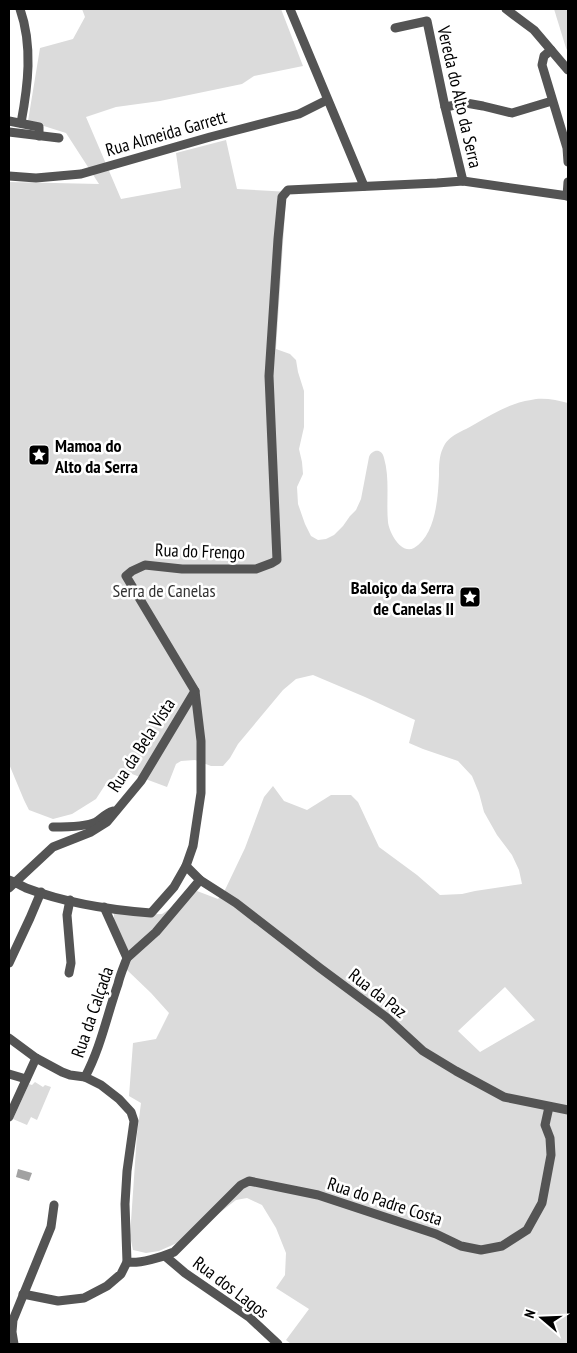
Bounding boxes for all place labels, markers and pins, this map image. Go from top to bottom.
place label: Mamoa do Alto da Serra [54,434,138,478]
place icon: Mamoa do Alto da Serra [27,443,51,467]
place label: Baloiço da Serra de Canelas II [351,576,454,620]
place icon: Baloiço da Serra de Canelas II [458,585,482,609]

